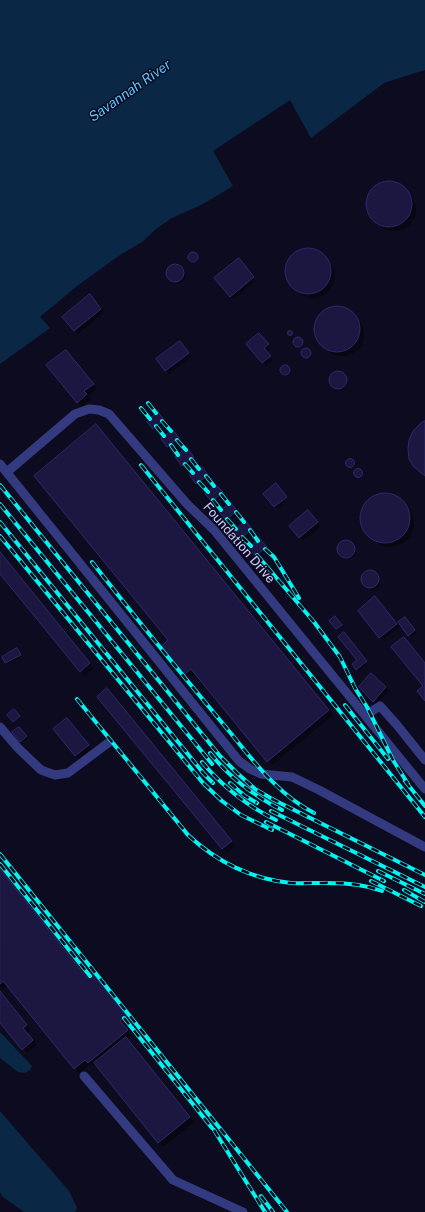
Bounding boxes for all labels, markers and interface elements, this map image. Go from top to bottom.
water label: Savannah River [86,56,174,126]
street label: Foundation Drive [200,499,278,587]

